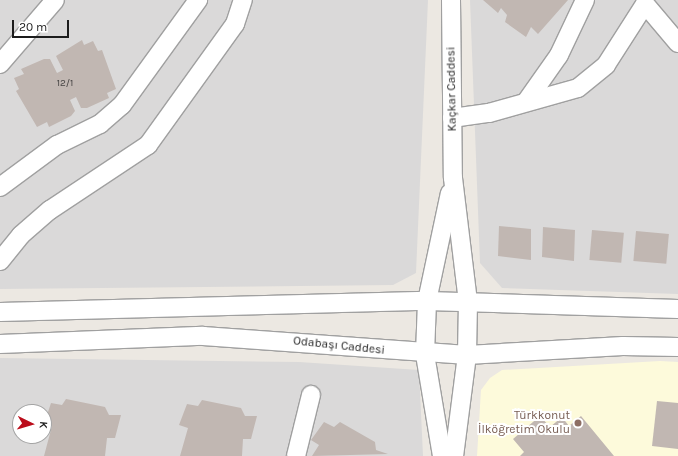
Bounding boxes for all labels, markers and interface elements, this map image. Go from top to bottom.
scale bar [14,12,71,38]
text: 20 m [19,20,47,34]
street label: Kaçkar Caddesi [444,46,460,132]
house number: 12/1 [57,78,73,90]
street label: Odabaşı Caddesi [292,334,386,358]
north arrow [12,404,52,444]
place label: Türkkonut İlköğretim Okulu [478,409,570,437]
marker: Türkkonut İlköğretim Okulu [573,418,583,428]
text: K [37,421,50,429]

